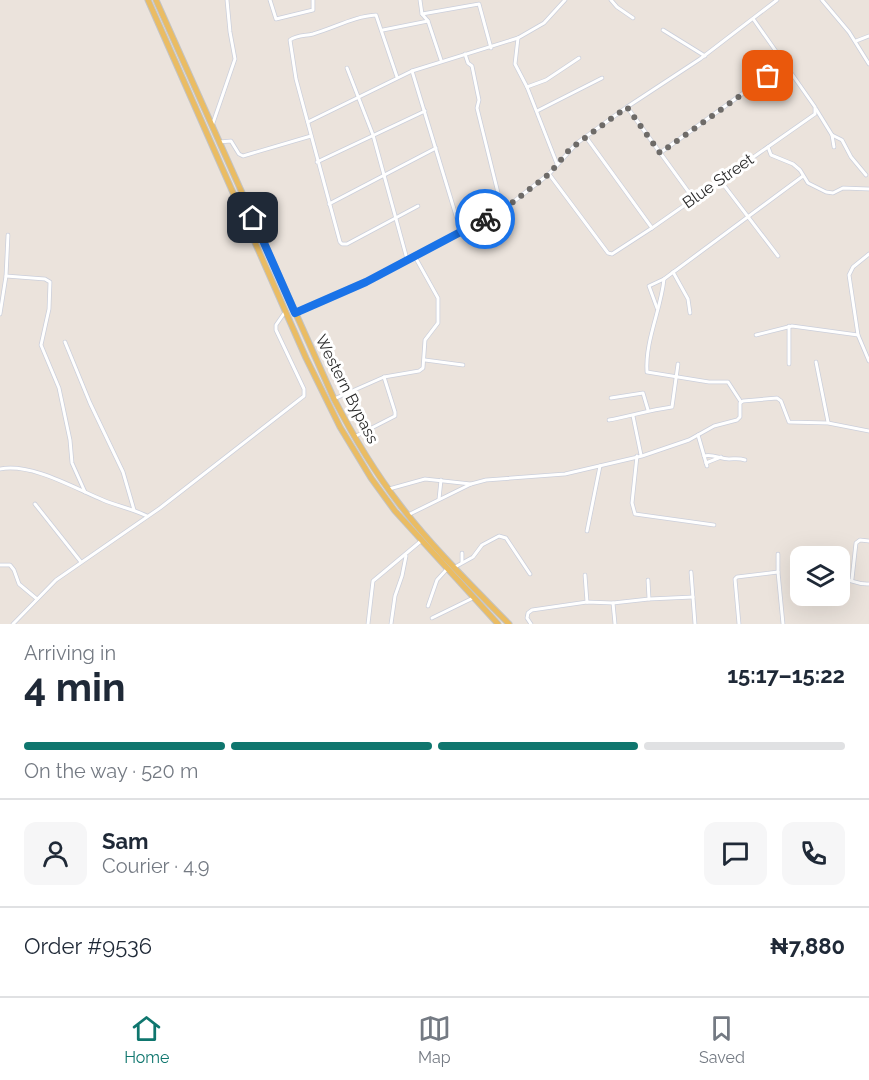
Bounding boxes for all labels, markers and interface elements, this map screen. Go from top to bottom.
pin [742,50,793,101]
icon: bag [751,59,784,92]
street label: Blue Street [679,149,758,212]
courier [455,189,515,249]
pin [227,192,278,243]
icon: home [236,201,269,234]
icon: bike [469,203,502,236]
street label: Western Bypass [311,331,383,447]
map controls [790,546,850,606]
button: layers [790,546,850,606]
text: Arriving in [24,641,116,665]
text: 15:17–15:22 [727,662,845,688]
text: 4 min [24,664,125,710]
text: On the way · 520 m [24,759,198,783]
button: person [24,822,87,885]
button: chat [704,822,767,885]
button: phone [782,822,845,885]
text: Sam [102,828,149,854]
text: Courier · 4.9 [102,854,210,878]
text: Order #9536 [24,933,152,959]
text: ₦7,880 [770,933,845,959]
tab: Home [124,1012,169,1067]
tab: Map [418,1012,451,1067]
tab: Saved [699,1012,745,1067]

